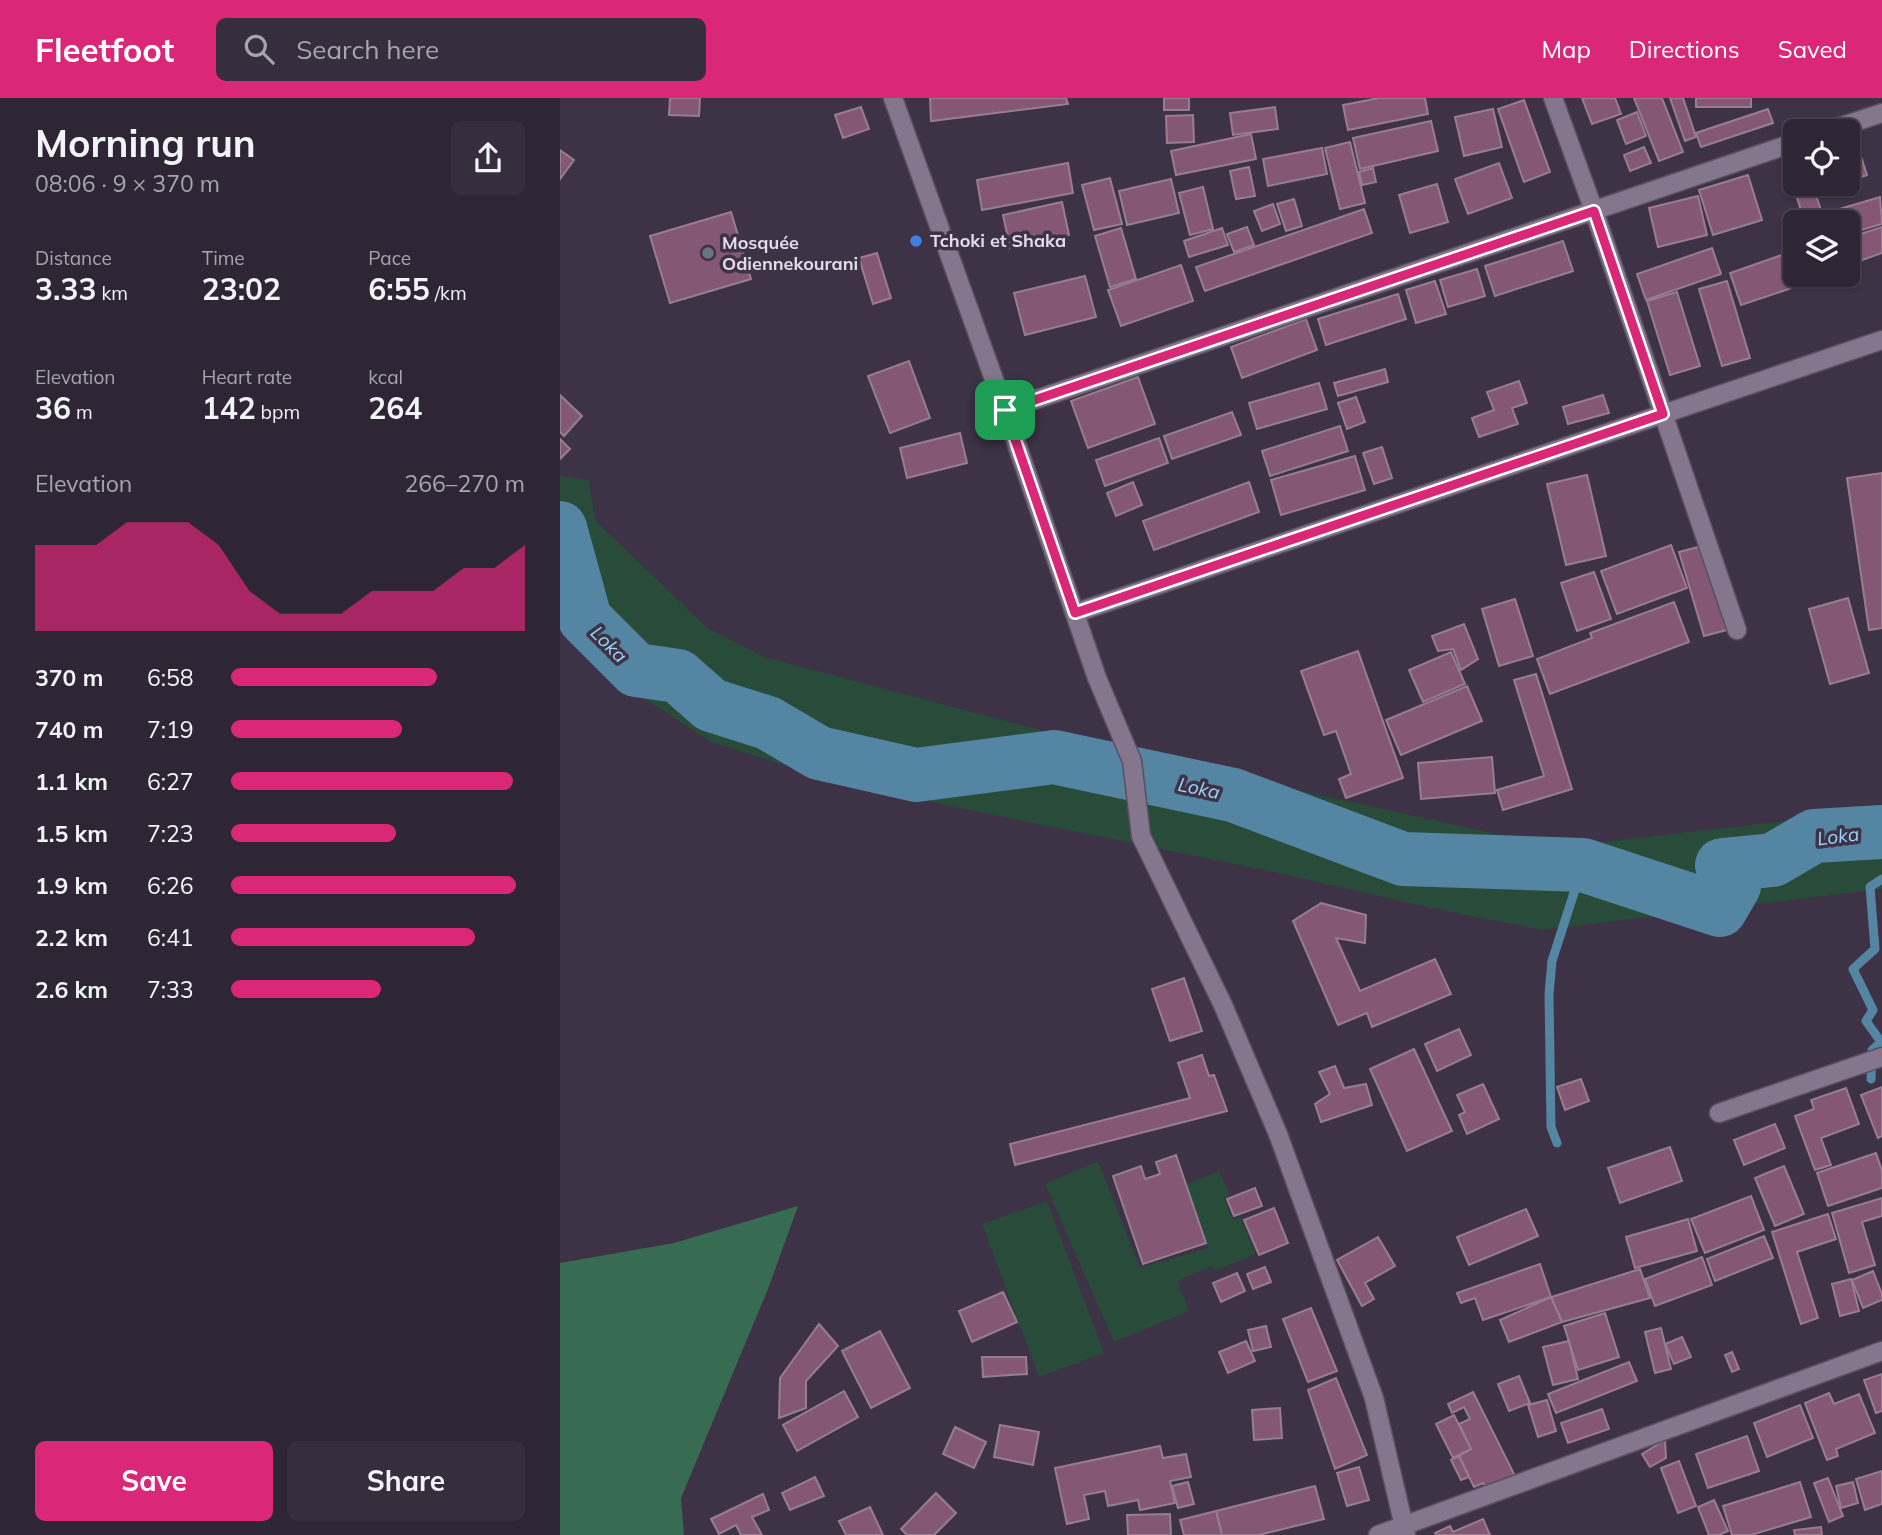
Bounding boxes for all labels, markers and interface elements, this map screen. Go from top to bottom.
search box [216,18,706,81]
text: Fleetfoot [35,29,174,70]
icon: search [240,30,278,68]
text: Search here [296,33,439,66]
text: Map [1541,34,1591,64]
text: Directions [1629,34,1740,64]
text: Saved [1778,34,1847,64]
text: Morning run [35,119,256,167]
map controls [1783,119,1860,287]
button: locate [1783,119,1860,196]
button: share [451,121,525,195]
text: 08:06 · 9 × 370 m [35,169,220,198]
button: layers [1783,210,1860,287]
place label: Tchoki et Shaka [930,229,1066,252]
place label: Mosquée Odiennekourani [722,231,858,275]
marker: Tchoki et Shaka [908,233,924,249]
marker: Mosquée Odiennekourani [700,245,716,261]
text: Distance [35,246,112,270]
text: Time [202,246,245,270]
text: Pace [368,246,411,270]
text: 3.33 [35,270,96,308]
text: 23:02 [202,270,281,308]
text: 6:55 [368,270,430,308]
text: km [96,281,128,305]
text: /km [430,281,467,305]
text: Elevation [35,365,115,389]
text: Heart rate [202,365,292,389]
text: kcal [368,365,403,389]
pin [975,380,1035,440]
text: 36 [35,389,71,427]
text: 142 [202,389,256,427]
text: 264 [368,389,422,427]
icon: arrive [986,391,1024,429]
text: m [71,400,93,424]
text: bpm [256,400,300,424]
text: Elevation [35,469,132,498]
text: 266–270 m [404,469,525,498]
water label: Loka [586,621,632,667]
text: 370 m [35,663,103,692]
text: 6:58 [147,663,194,692]
text: 740 m [35,715,103,744]
text: 7:19 [147,715,194,744]
text: 1.1 km [35,767,108,796]
text: 6:27 [147,767,194,796]
water label: Loka [1176,772,1222,804]
text: 1.5 km [35,819,108,848]
text: 7:23 [147,819,194,848]
water label: Loka [1816,822,1860,850]
text: 1.9 km [35,871,108,900]
text: 6:26 [147,871,194,900]
text: 2.2 km [35,923,108,952]
text: 6:41 [147,923,194,952]
text: 2.6 km [35,975,108,1004]
text: 7:33 [147,975,194,1004]
button: Save [35,1441,273,1521]
button: Share [287,1441,525,1521]

